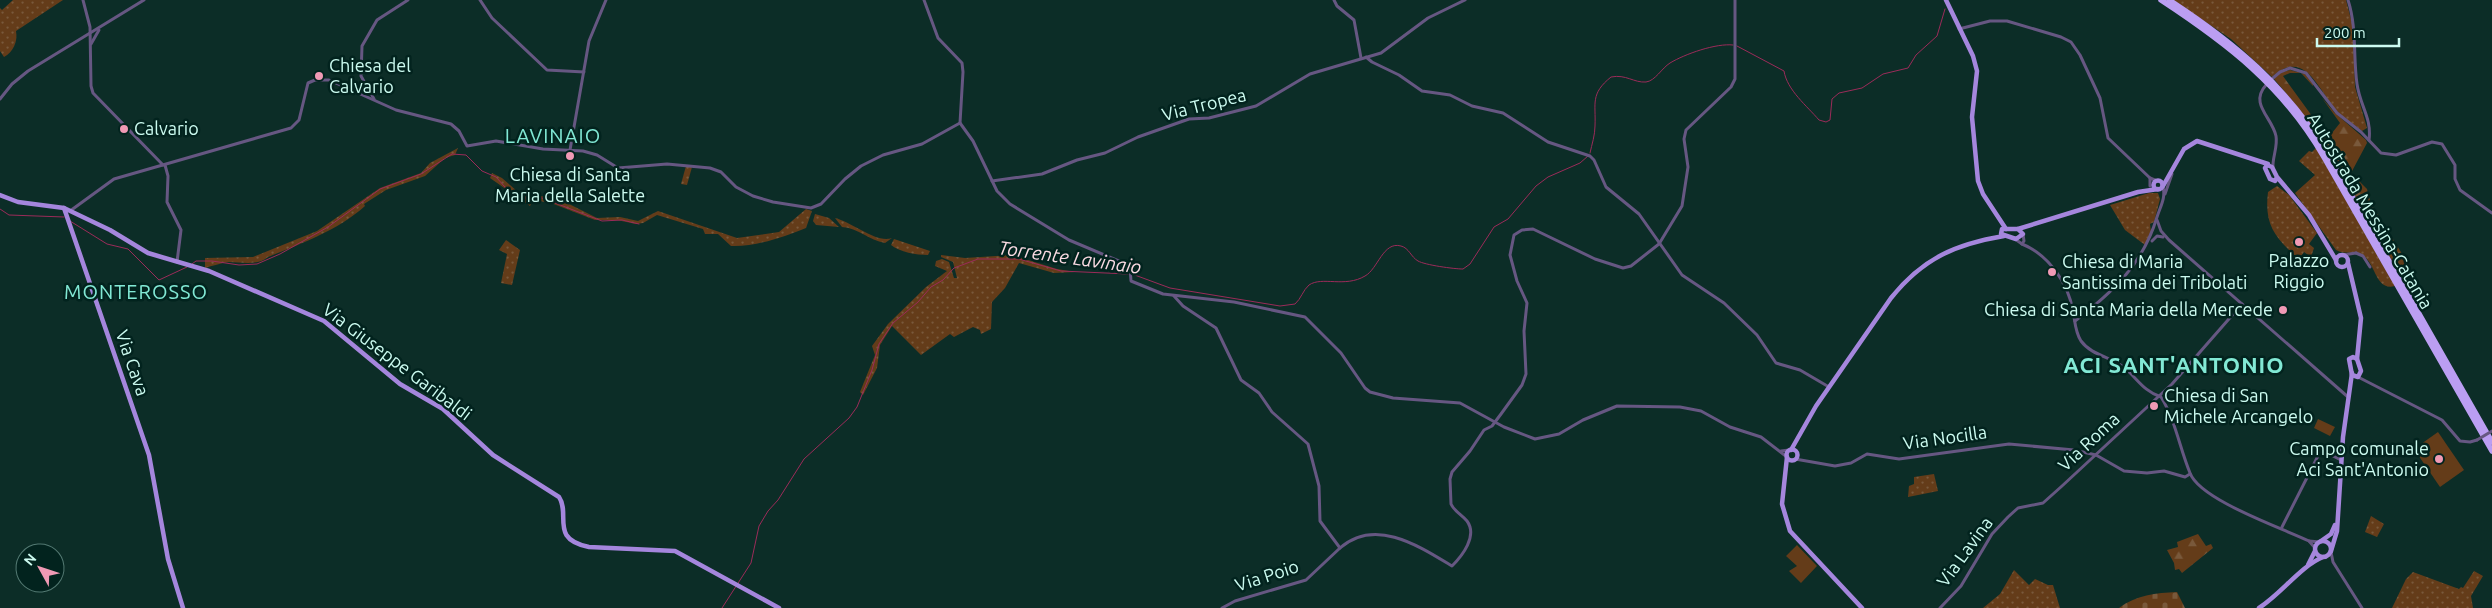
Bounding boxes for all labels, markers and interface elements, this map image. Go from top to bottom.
scale bar [2317,15,2400,47]
text: 200 m [2324,24,2366,41]
place label: Chiesa del Calvario [329,55,411,96]
marker: Chiesa del Calvario [313,70,325,82]
street label: Via Tropea [1160,84,1248,124]
street label: Autostrada Messina-Catania [2304,109,2437,312]
place label: Calvario [134,118,199,138]
marker: Calvario [118,123,130,135]
district label: LAVINAIO [505,124,601,147]
marker: Chiesa di Santa Maria della Salette [564,150,576,162]
place label: Chiesa di Santa Maria della Salette [495,164,645,205]
water label: Torrente Lavinaio [997,236,1143,278]
marker: Palazzo Riggio [2293,236,2305,248]
place label: Palazzo Riggio [2269,250,2329,291]
place label: Chiesa di Maria Santissima dei Tribolati [2062,251,2247,292]
marker: Chiesa di Maria Santissima dei Tribolati [2046,266,2058,278]
district label: MONTEROSSO [64,280,208,303]
street label: Via Giuseppe Garibaldi [319,299,476,424]
place label: Chiesa di Santa Maria della Mercede [1984,299,2273,319]
marker: Chiesa di Santa Maria della Mercede [2277,304,2289,316]
street label: Via Cava [112,327,153,398]
district label: ACI SANT'ANTONIO [2064,352,2284,377]
place label: Chiesa di San Michele Arcangelo [2164,385,2313,426]
marker: Chiesa di San Michele Arcangelo [2148,400,2160,412]
street label: Via Roma [2054,408,2123,475]
street label: Via Nocilla [1902,421,1988,453]
place label: Campo comunale Aci Sant'Antonio [2289,438,2429,479]
marker: Campo comunale Aci Sant'Antonio [2433,453,2445,465]
street label: Via Lavina [1932,513,1996,590]
north arrow [15,543,65,593]
text: N [21,550,40,569]
street label: Via Poio [1232,555,1301,595]

